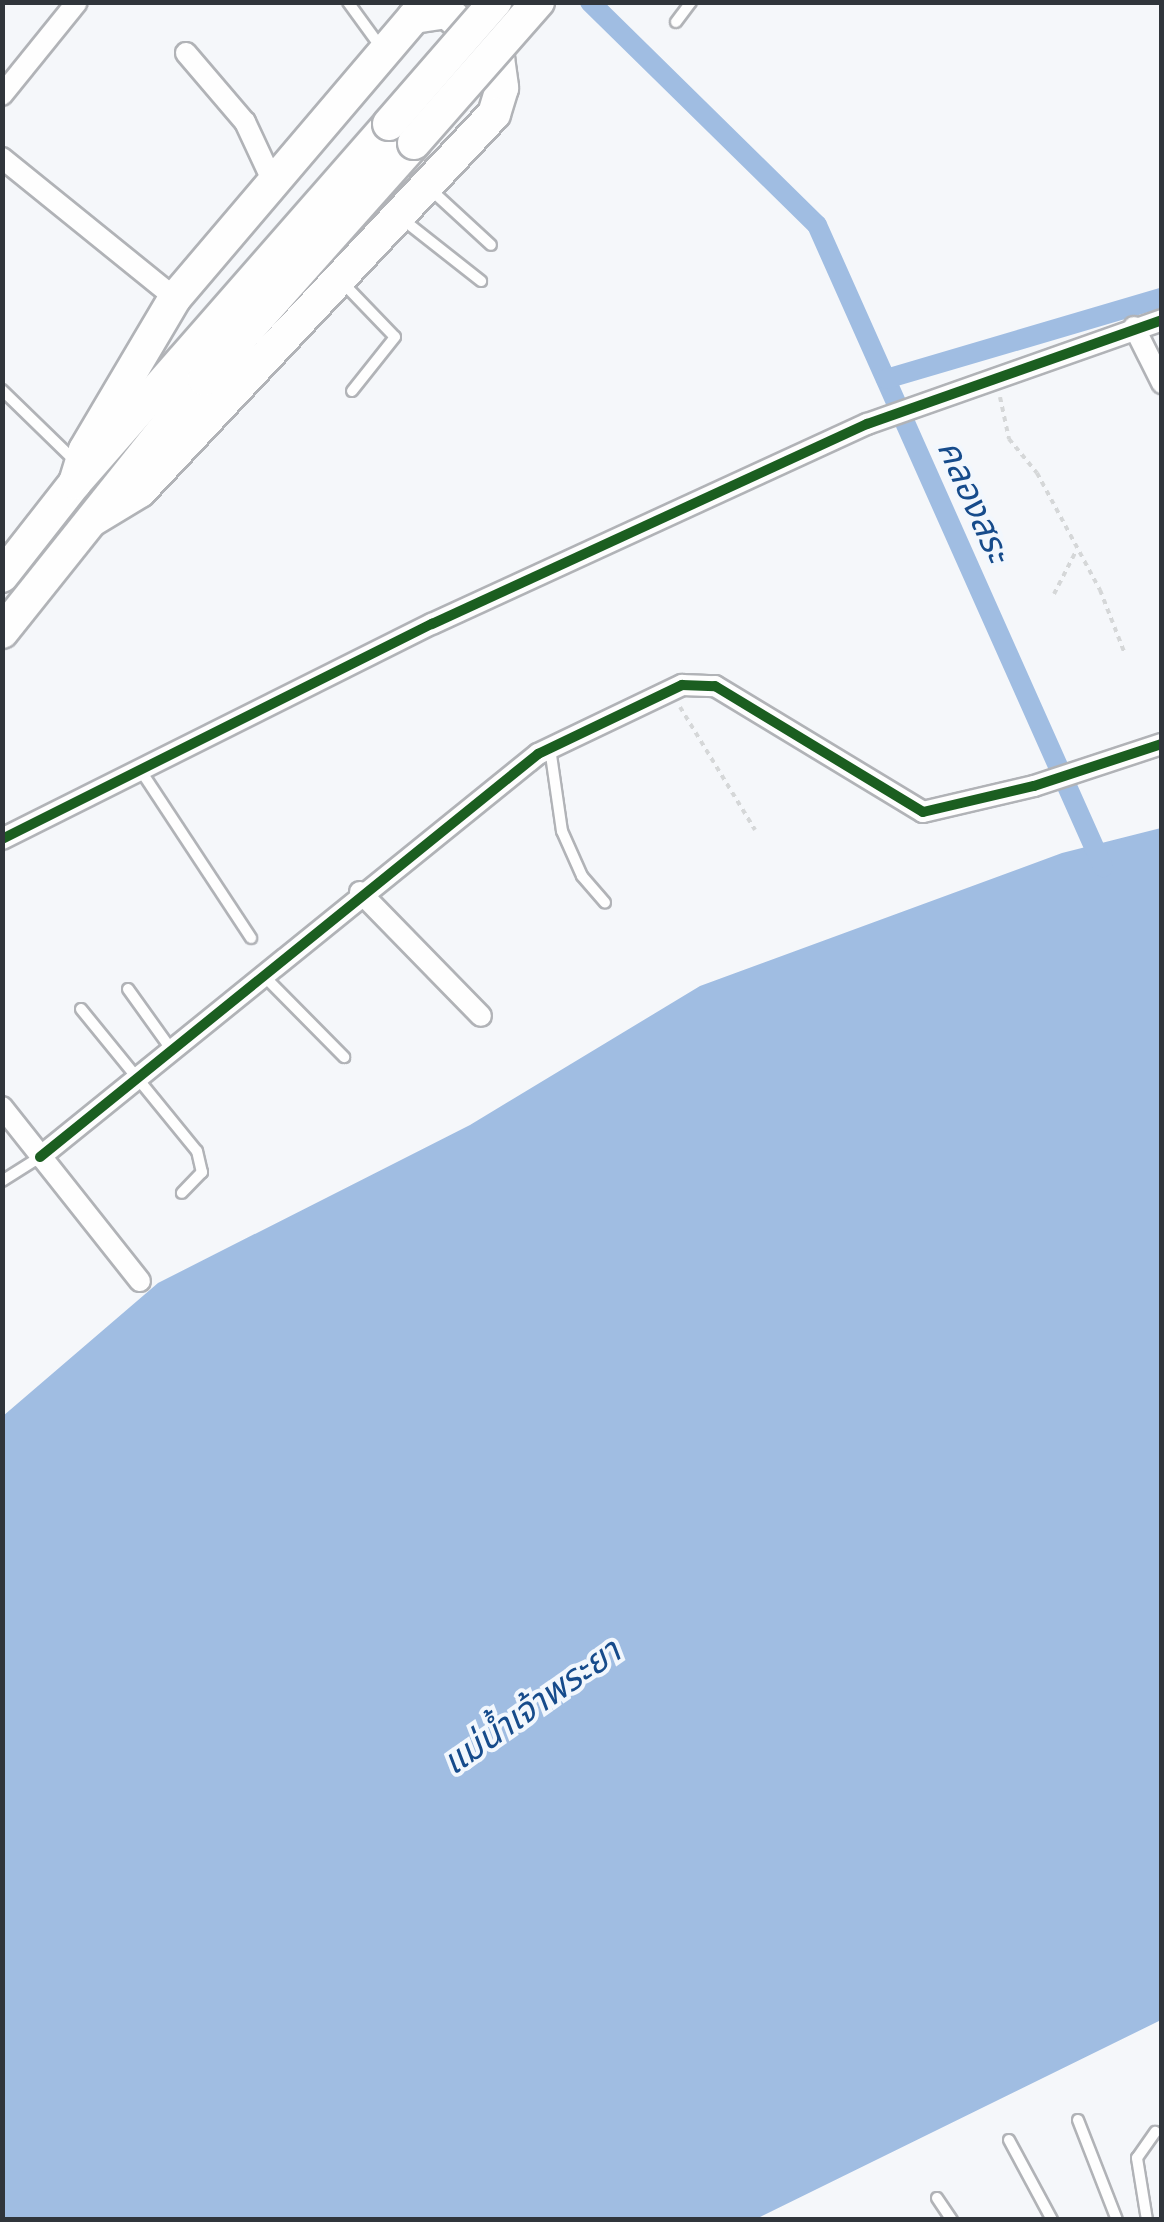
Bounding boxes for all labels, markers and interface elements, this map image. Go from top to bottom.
water label: คลองสระ [931,432,1021,568]
water label: แม่น้ำเจ้าพระยา [433,1628,627,1782]

